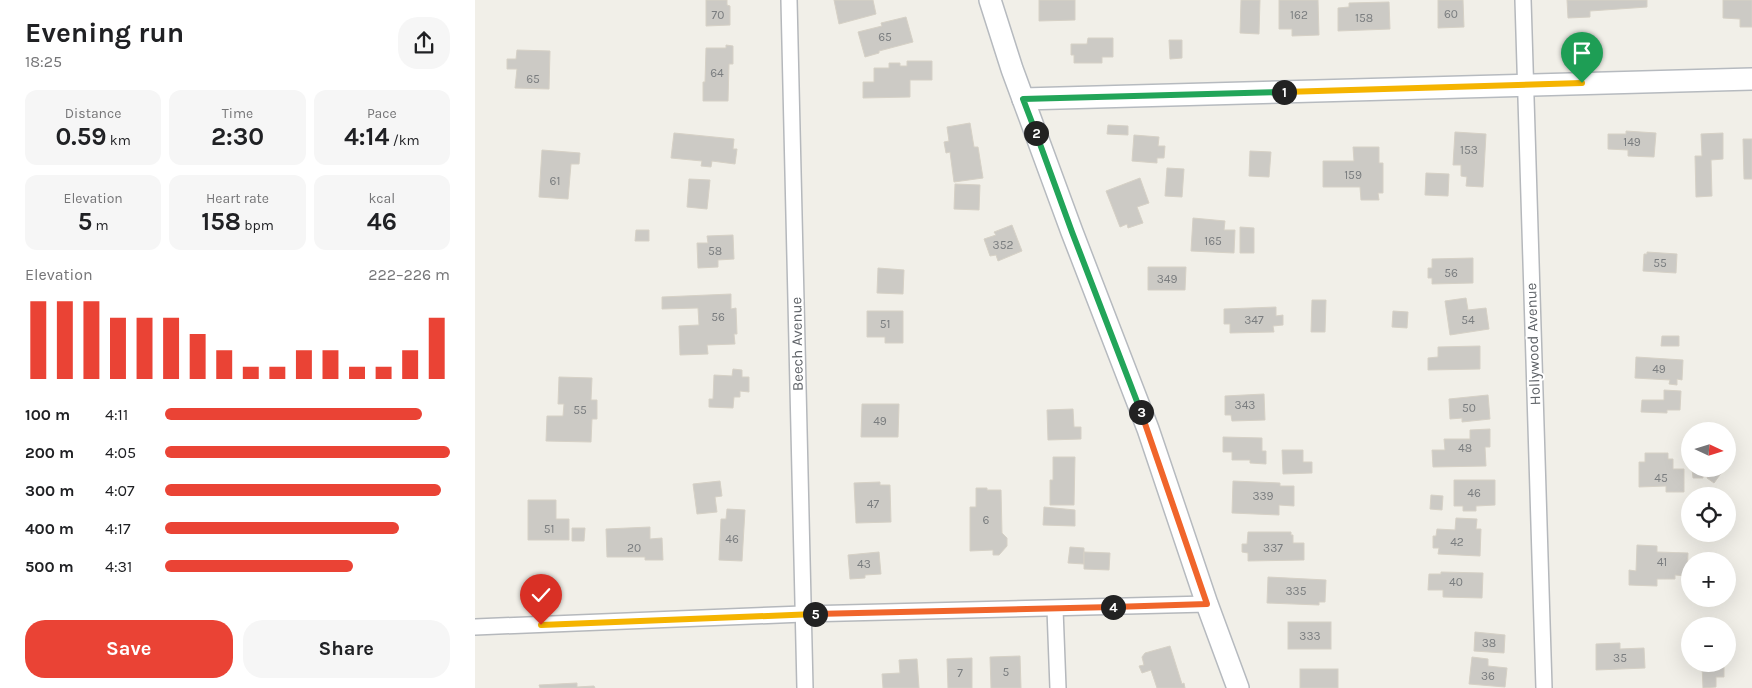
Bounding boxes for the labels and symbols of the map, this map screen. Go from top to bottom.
house number: 60 [1444,7,1458,21]
house number: 70 [712,8,724,22]
house number: 162 [1290,8,1308,22]
house number: 158 [1355,11,1373,25]
house number: 65 [878,30,892,44]
pin [1561,32,1603,83]
house number: 64 [710,66,724,80]
house number: 65 [526,72,540,86]
pin: 1 [1271,80,1297,104]
pin: 2 [1023,120,1049,146]
house number: 149 [1623,135,1641,149]
house number: 153 [1460,143,1478,157]
house number: 159 [1344,168,1362,182]
house number: 61 [550,174,560,188]
house number: 165 [1204,234,1222,248]
house number: 352 [993,238,1013,252]
house number: 58 [708,244,722,258]
house number: 55 [1653,256,1667,270]
house number: 56 [1444,266,1458,280]
house number: 349 [1157,272,1177,286]
street label: Hollywood Avenue [1522,282,1544,406]
street label: Beech Avenue [787,297,807,391]
house number: 56 [711,310,725,324]
house number: 347 [1244,313,1264,327]
house number: 54 [1461,313,1475,327]
house number: 51 [880,317,890,331]
house number: 49 [1652,362,1666,376]
house number: 343 [1235,398,1255,412]
pin: 3 [1129,400,1153,424]
house number: 50 [1462,401,1476,415]
house number: 55 [573,403,587,417]
house number: 49 [873,414,887,428]
north arrow [1681,422,1736,478]
house number: 48 [1458,441,1472,455]
house number: 45 [1654,471,1668,485]
house number: 46 [1467,486,1481,500]
house number: 339 [1252,489,1274,503]
house number: 47 [867,497,880,511]
house number: 6 [983,513,990,527]
house number: 51 [544,522,554,536]
house number: 46 [725,532,739,546]
house number: 42 [1450,535,1464,549]
house number: 20 [627,541,641,555]
house number: 337 [1263,541,1283,555]
house number: 41 [1657,555,1667,569]
house number: 43 [857,557,871,571]
pin [520,574,562,625]
house number: 40 [1449,575,1463,589]
house number: 335 [1286,584,1307,598]
pin: 4 [1101,594,1125,620]
pin: 5 [803,602,827,626]
house number: 333 [1299,629,1321,643]
house number: 38 [1482,636,1496,650]
house number: 35 [1613,651,1627,665]
house number: 5 [1003,665,1010,679]
house number: 7 [957,666,963,680]
house number: 36 [1481,669,1495,683]

